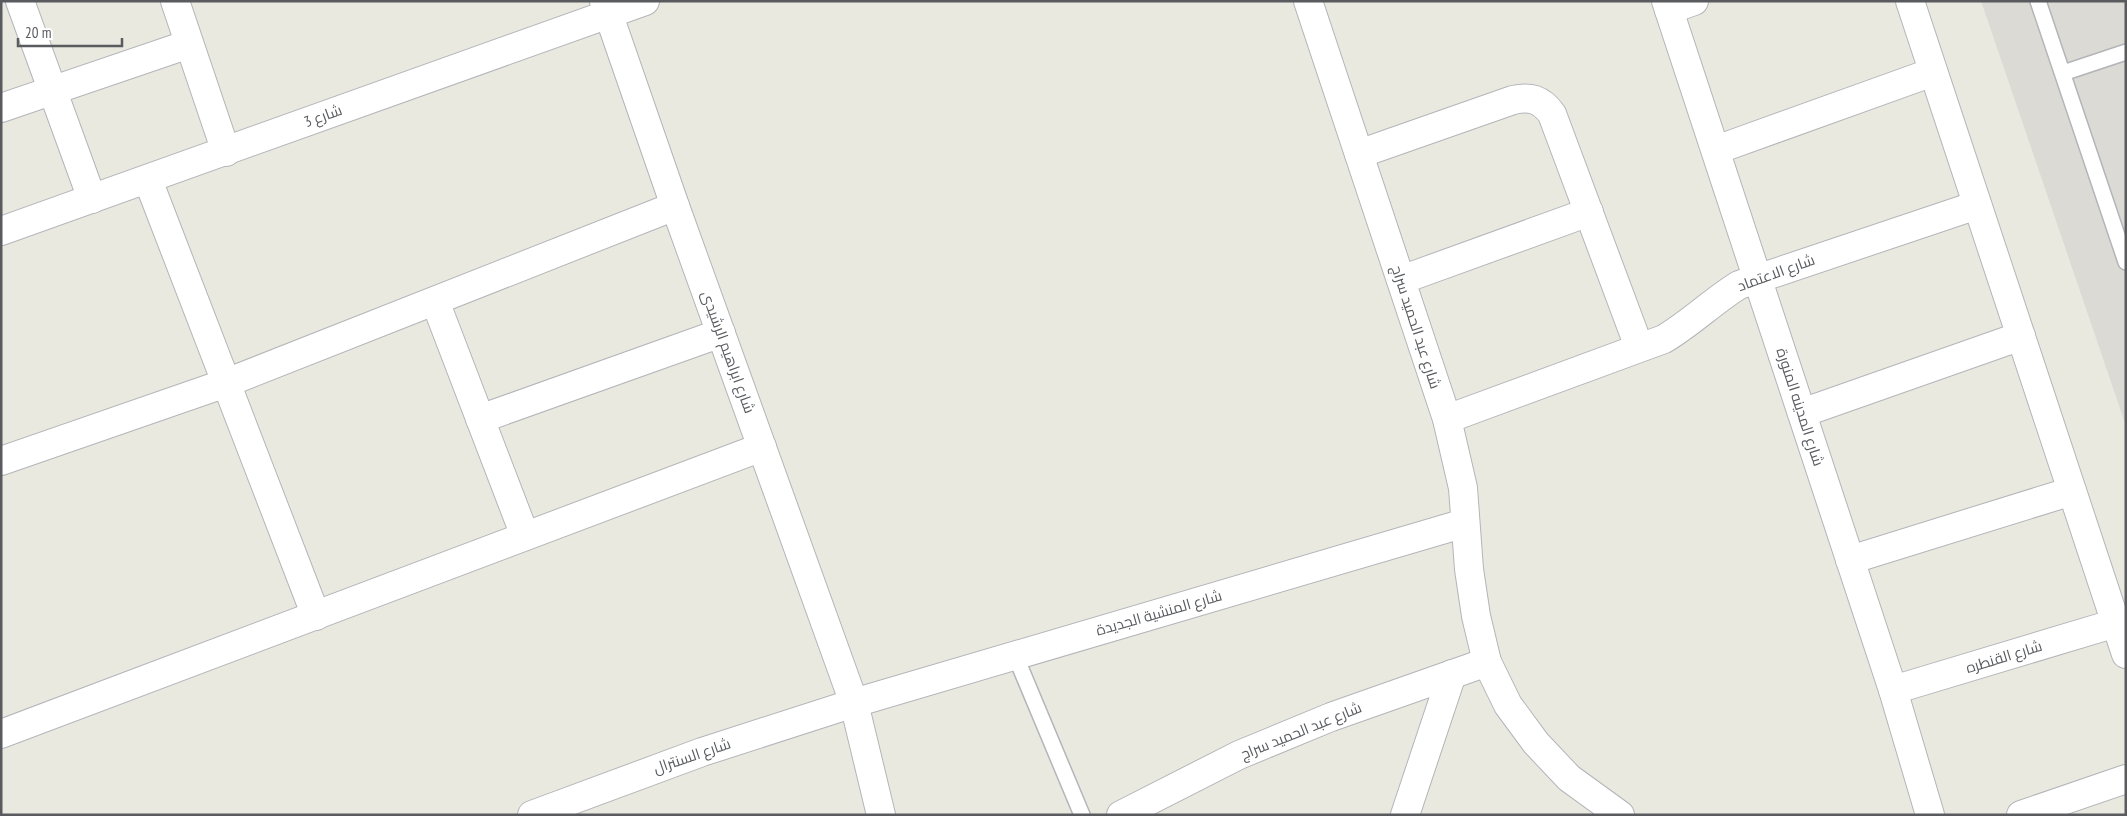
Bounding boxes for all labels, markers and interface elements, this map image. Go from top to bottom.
scale bar [18,15,121,47]
text: 20 m [25,23,51,42]
street label: شارع 3 [301,100,345,133]
street label: شارع الاعتماد [1735,250,1818,297]
street label: شارع عبد الحميد سراج [1386,263,1445,392]
street label: شارع ابراهيم الرشيدى [696,288,759,416]
street label: شارع المدينه المنورة [1771,345,1828,469]
street label: شارع المنشية الجديدة [1094,585,1225,642]
street label: شارع القنطره [1963,636,2045,679]
street label: شارع عبد الحميد سراج [1237,698,1365,765]
street label: شارع السنترال [651,733,734,780]

